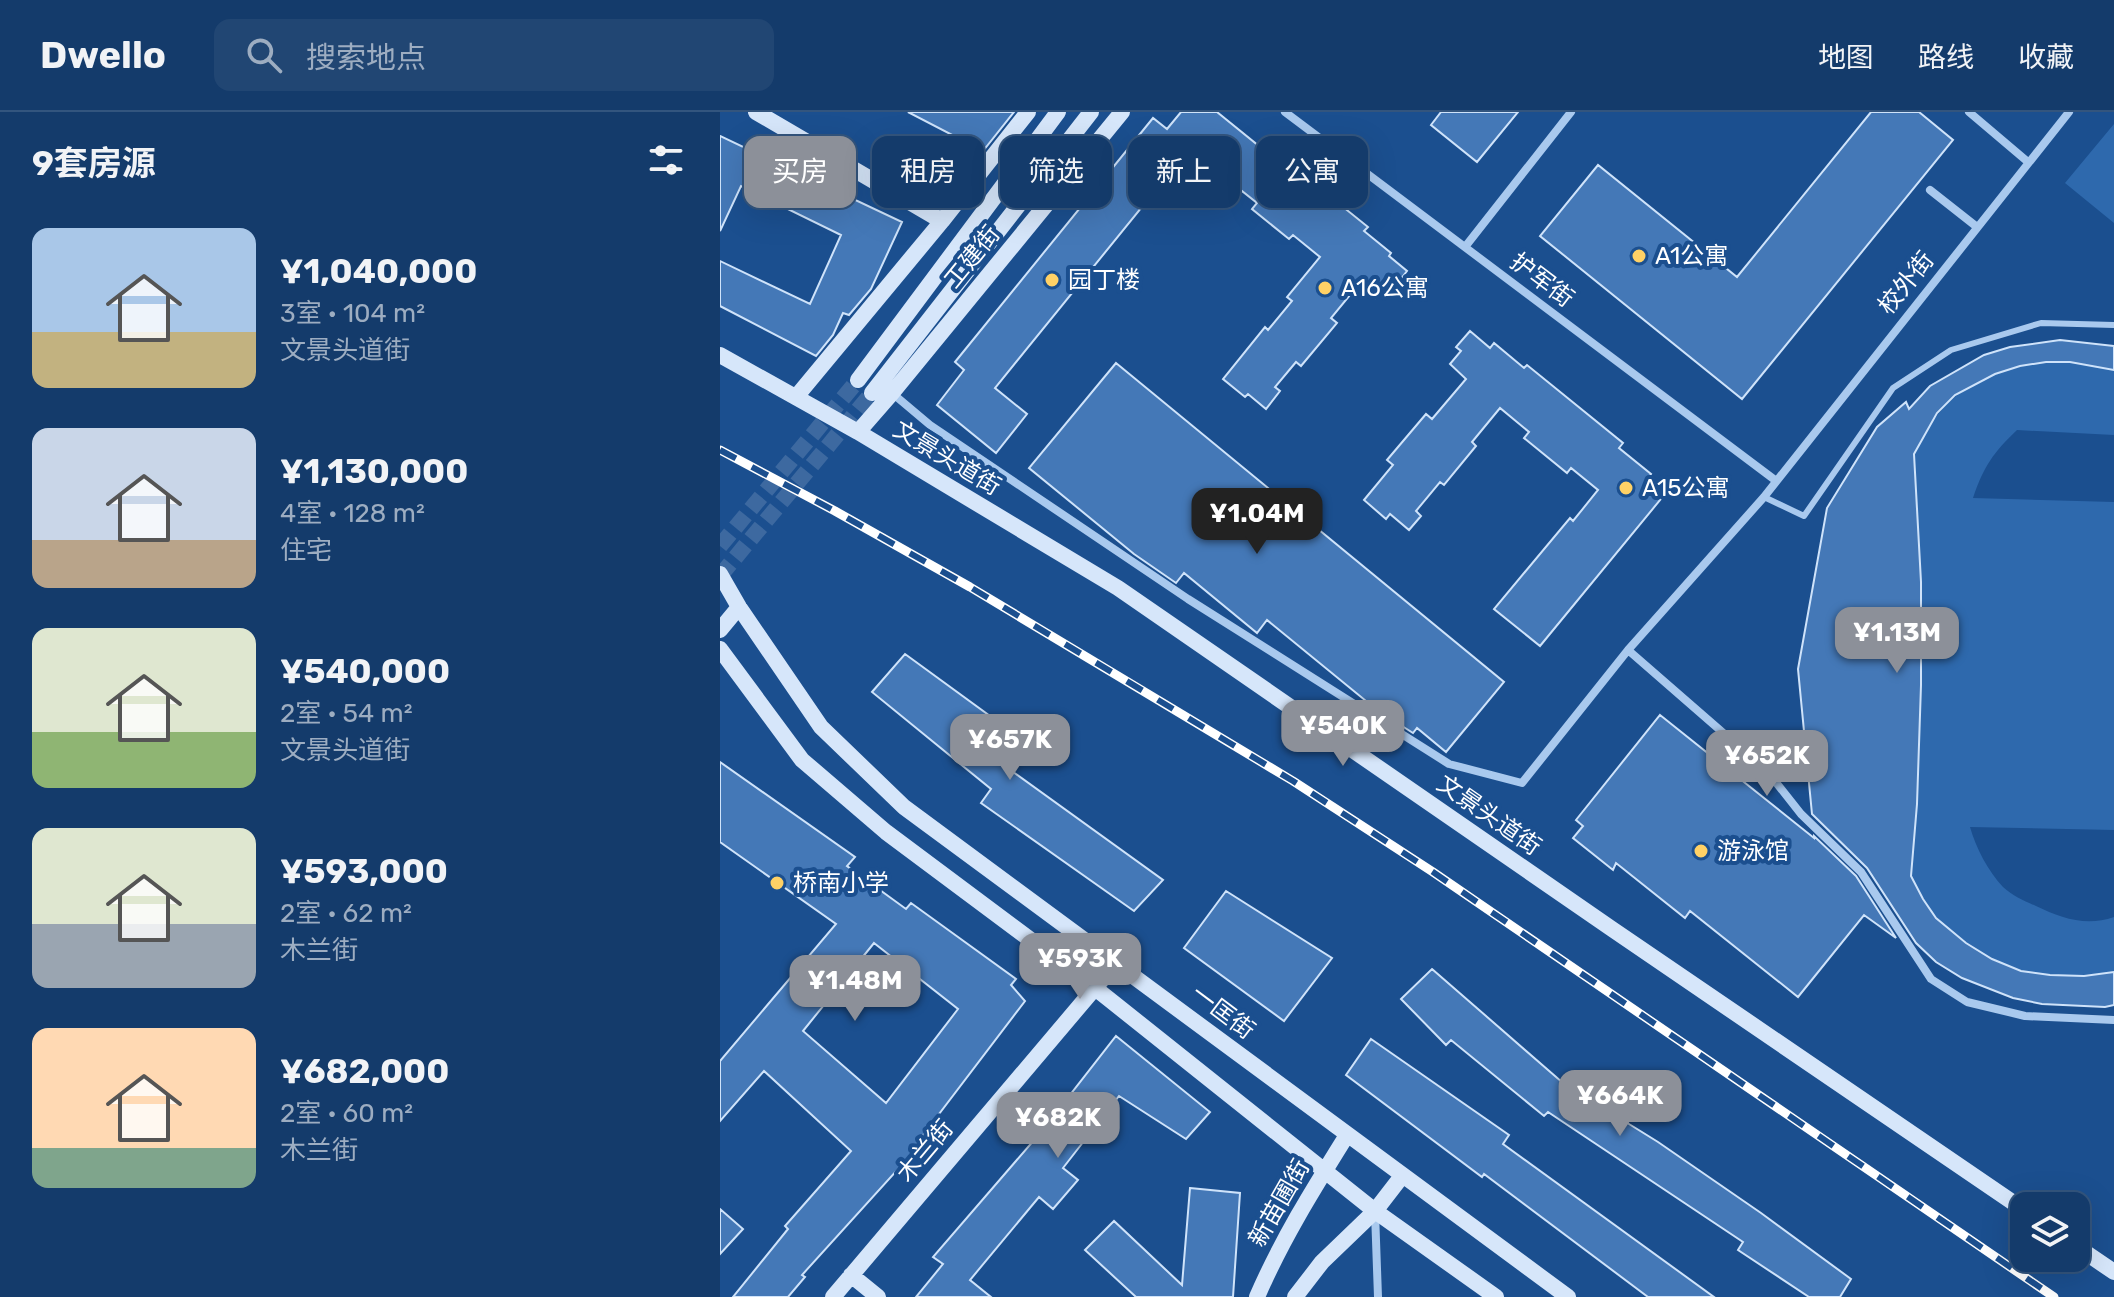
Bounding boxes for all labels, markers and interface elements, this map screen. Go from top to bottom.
search box [214,19,774,91]
text: Dwello [40,32,166,78]
icon: search [242,33,286,77]
text: 搜索地点 [306,40,426,76]
text: 地图 [1818,41,1874,74]
text: 路线 [1918,41,1974,74]
text: 收藏 [2018,41,2074,74]
chip: 买房 [744,136,856,208]
chip: 租房 [872,136,984,208]
chip: 筛选 [1000,136,1112,208]
chip: 新上 [1128,136,1240,208]
chip: 公寓 [1256,136,1368,208]
icon: filters [644,138,688,182]
text: 9套房源 [32,143,156,184]
street label: 工建街 [938,220,1006,294]
place label: A1公寓 [1655,242,1728,270]
street label: 校外街 [1872,246,1940,320]
street label: 护军街 [1505,247,1579,313]
marker: A1公寓 [1630,247,1648,265]
text: ¥1,040,000 [280,251,477,292]
icon: home [96,260,192,356]
place label: 园丁楼 [1068,266,1140,294]
marker: 园丁楼 [1043,271,1061,289]
place label: A16公寓 [1341,274,1429,302]
marker: A16公寓 [1316,279,1334,297]
text: 3室 · 104 m² [280,298,425,329]
text: 文景头道街 [280,335,410,366]
street label: 文景头道街 [888,415,1006,501]
text: ¥1,130,000 [280,451,468,492]
icon: home [96,460,192,556]
place label: A15公寓 [1642,474,1730,502]
marker: A15公寓 [1617,479,1635,497]
pin: ¥1.04M [1192,488,1322,556]
text: 4室 · 128 m² [280,498,425,529]
text: ¥1.04M [1209,498,1305,529]
text: 住宅 [280,535,332,566]
pin: ¥1.13M [1832,607,1962,675]
text: ¥1.13M [1853,617,1941,648]
text: ¥540,000 [280,651,450,692]
icon: home [96,660,192,756]
text: 2室 · 54 m² [280,698,413,729]
pin: ¥540K [1287,700,1399,768]
text: ¥540K [1299,710,1387,741]
pin: ¥657K [954,714,1066,782]
text: ¥657K [968,724,1052,755]
pin: ¥652K [1711,730,1823,798]
text: 文景头道街 [280,735,410,766]
text: ¥652K [1724,740,1810,771]
street label: 文景头道街 [1432,769,1546,861]
place label: 游泳馆 [1717,837,1789,865]
marker: 游泳馆 [1692,842,1710,860]
text: ¥593,000 [280,851,448,892]
icon: home [96,860,192,956]
place label: 桥南小学 [793,869,889,897]
marker: 桥南小学 [768,874,786,892]
text: 2室 · 62 m² [280,898,412,929]
pin: ¥593K [1024,933,1136,1001]
text: 木兰街 [280,935,358,966]
text: ¥593K [1037,943,1123,974]
pin: ¥1.48M [790,955,920,1023]
text: ¥1.48M [808,965,902,996]
street label: 一匡街 [1186,979,1260,1045]
text: ¥682,000 [280,1051,449,1092]
icon: home [96,1060,192,1156]
pin: ¥664K [1564,1070,1676,1138]
text: ¥664K [1577,1080,1663,1111]
pin: ¥682K [1002,1092,1114,1160]
text: 2室 · 60 m² [280,1098,413,1129]
text: ¥682K [1015,1102,1101,1133]
street label: 木兰街 [891,1114,959,1188]
text: 木兰街 [280,1135,358,1166]
street label: 新苗圃街 [1243,1154,1315,1252]
map controls [2010,1192,2090,1272]
button: layers [2010,1192,2090,1272]

